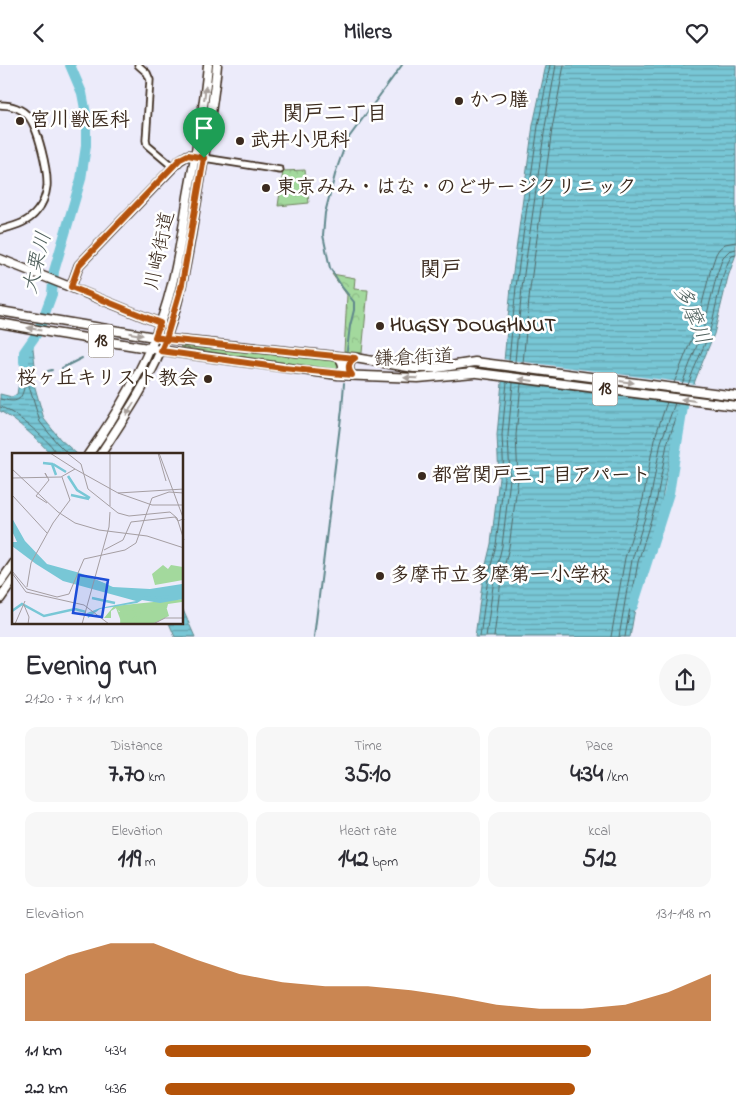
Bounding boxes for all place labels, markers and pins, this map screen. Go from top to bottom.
place label: かつ膳 [469,87,529,116]
marker: かつ膳 [453,95,465,107]
place label: 宮川獣医科 [30,107,130,136]
pin [183,107,225,158]
marker: 宮川獣医科 [14,115,26,127]
place label: 武井小児科 [250,127,350,156]
marker: 武井小児科 [234,135,246,147]
place label: 東京みみ・はな・のどサージクリニック [276,174,636,203]
marker: 東京みみ・はな・のどサージクリニック [260,182,272,194]
place label: HUGSY DOUGHNUT [390,312,557,341]
marker: HUGSY DOUGHNUT [374,320,386,332]
place label: 桜ヶ丘キリスト教会 [16,365,198,394]
marker: 桜ヶ丘キリスト教会 [202,373,214,385]
place label: 都営関戸三丁目アパート [432,462,651,491]
marker: 都営関戸三丁目アパート [416,470,428,482]
place label: 多摩市立多摩第一小学校 [390,562,610,591]
marker: 多摩市立多摩第一小学校 [374,570,386,582]

